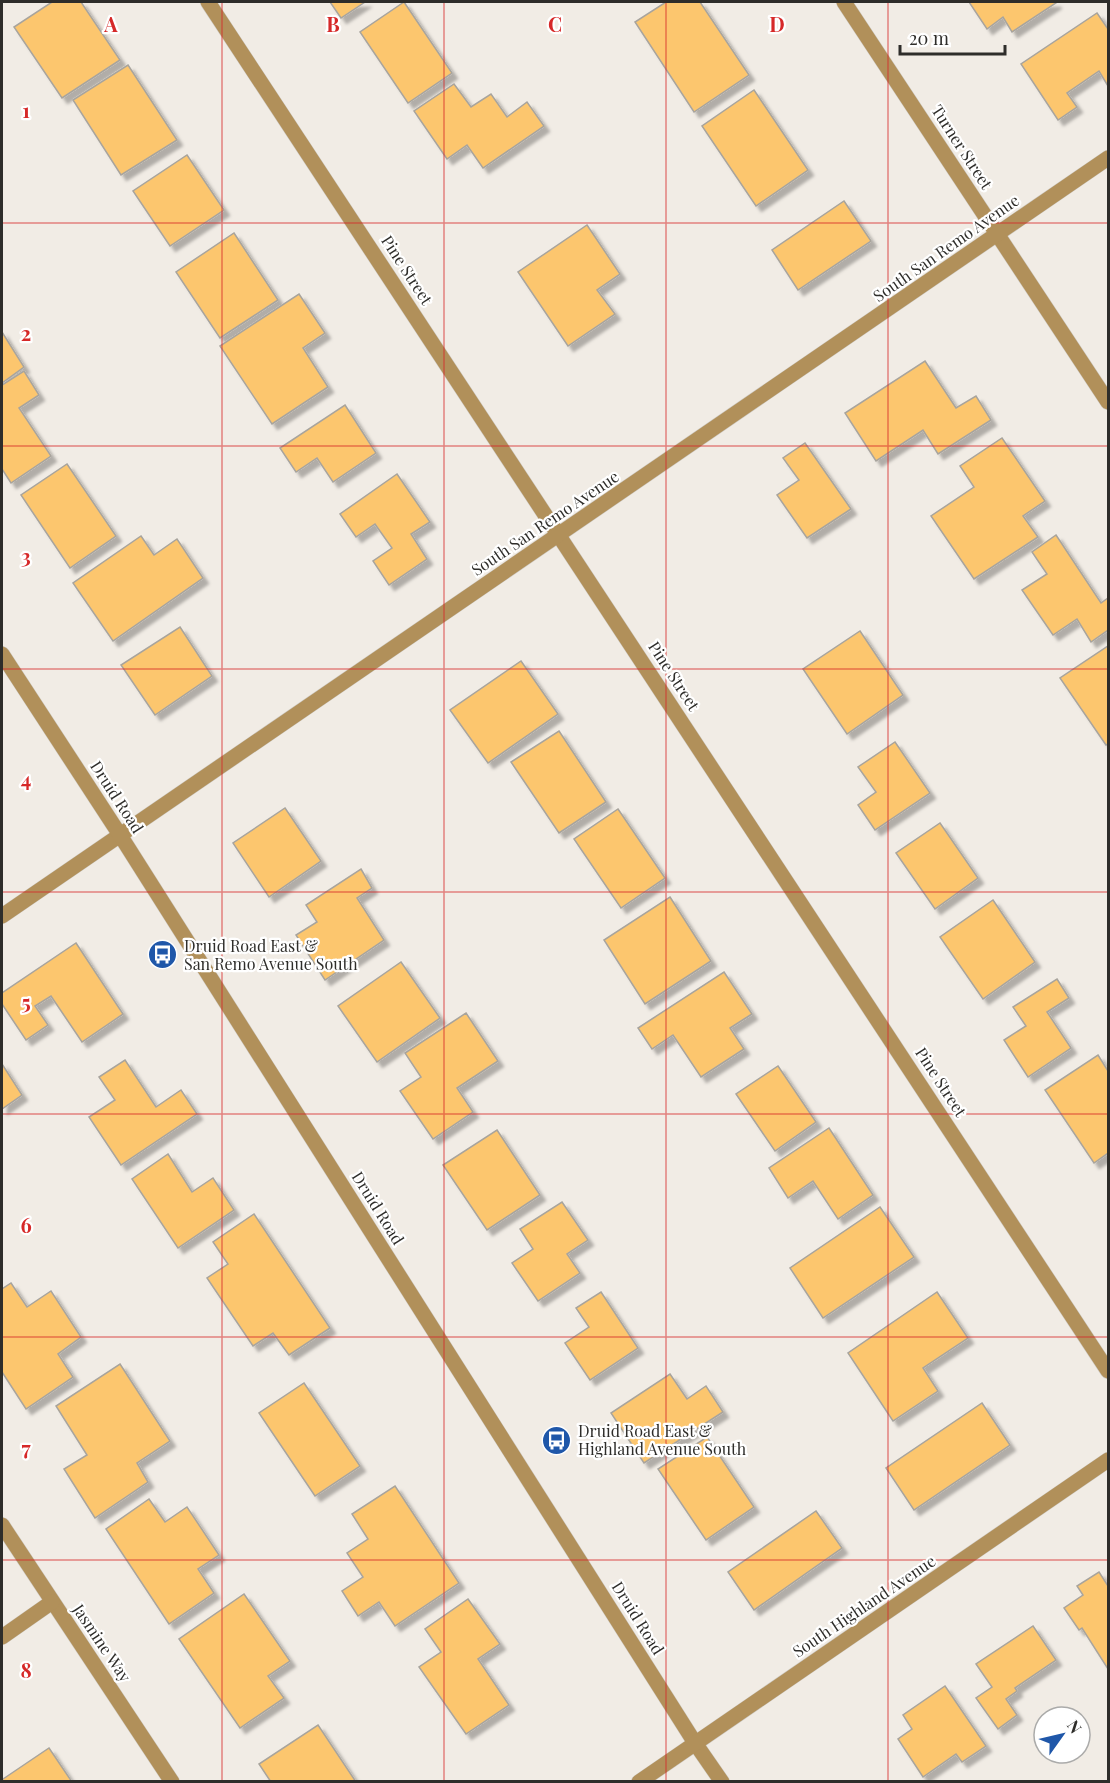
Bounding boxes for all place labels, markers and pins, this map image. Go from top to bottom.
place label: Druid Road East & San Remo Avenue South [184,935,358,974]
bus stop icon: Druid Road East & San Remo Avenue South [147,939,179,971]
place label: Druid Road East & Highland Avenue South [578,1420,747,1459]
bus stop icon: Druid Road East & Highland Avenue South [541,1424,573,1456]

